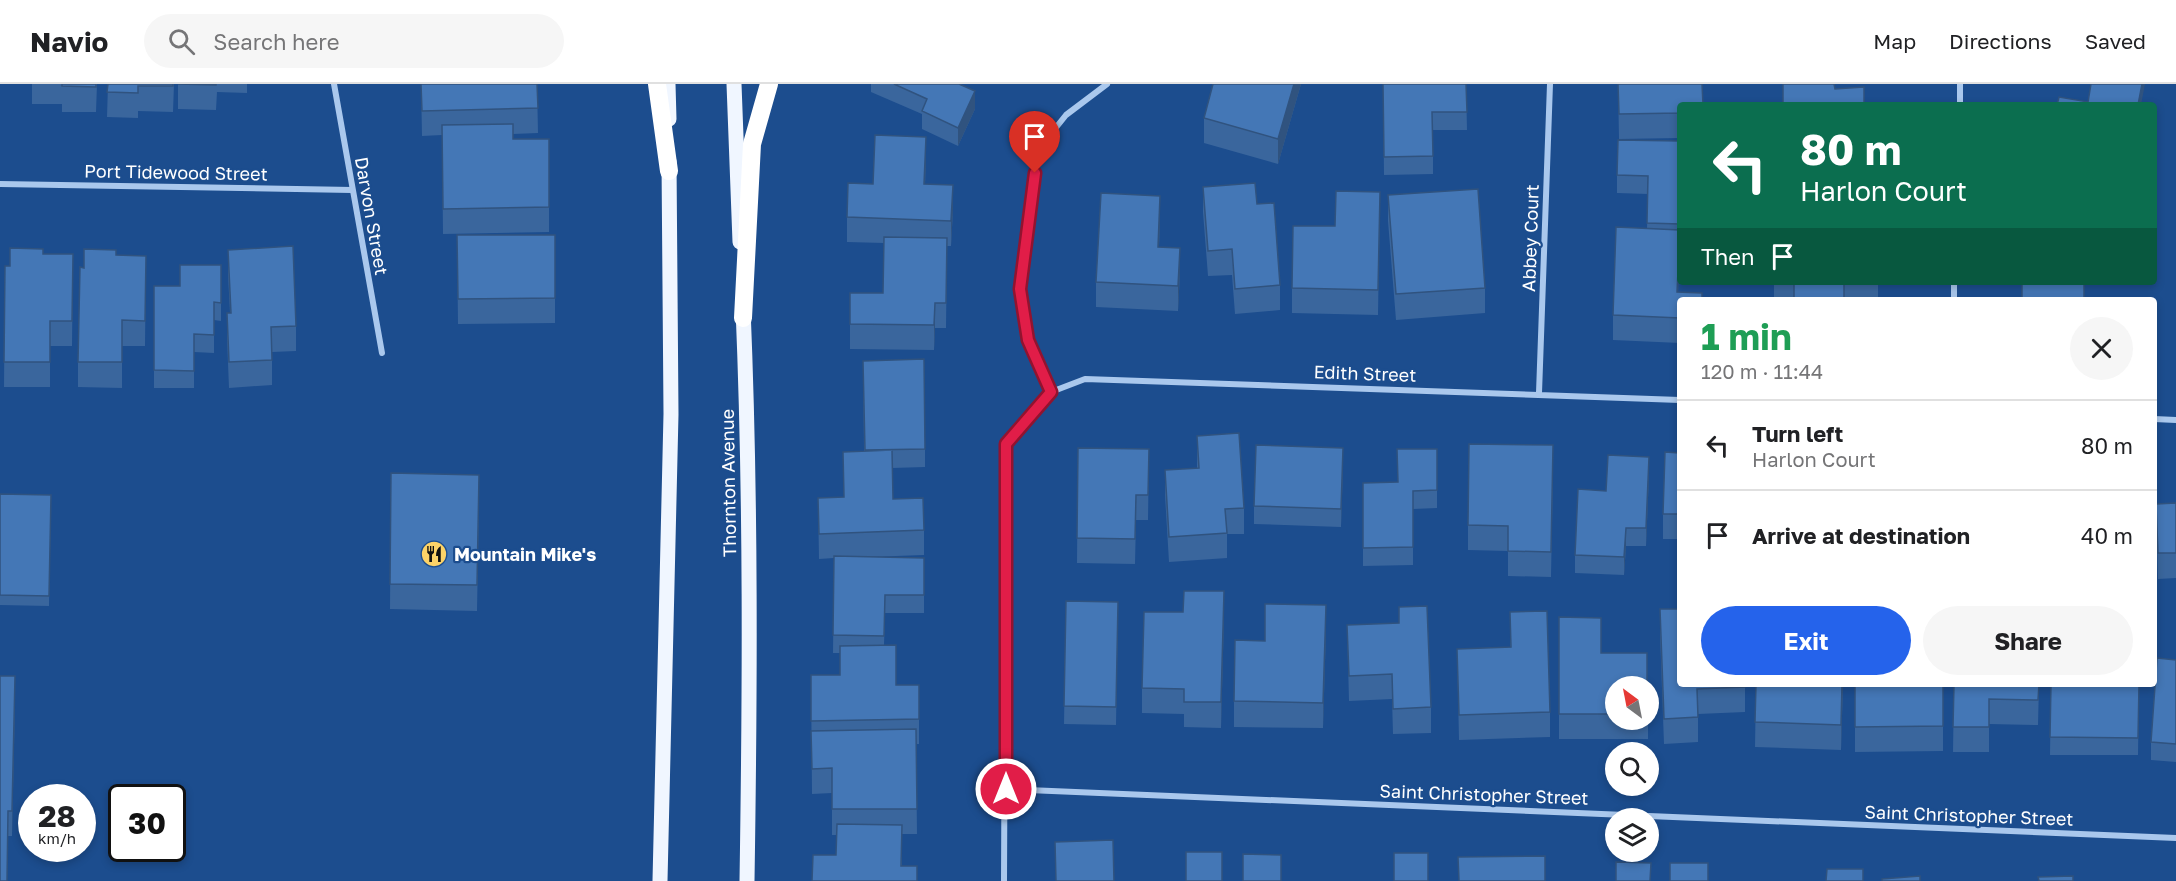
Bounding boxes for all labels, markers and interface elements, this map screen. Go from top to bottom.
search box [144,14,564,68]
text: Navio [30,25,108,58]
icon: search [165,25,198,58]
text: Search here [213,28,339,55]
text: Map [1873,28,1916,54]
text: Directions [1949,28,2052,54]
text: Saved [2085,28,2146,54]
pin [1009,111,1060,173]
icon: arrive [1018,120,1051,153]
text: 80 m [1800,124,1901,174]
icon: left [1701,126,1779,204]
street label: Darvon Street [351,155,393,277]
street label: Port Tidewood Street [84,159,268,185]
text: Harlon Court [1800,175,1967,207]
street label: Abbey Court [1517,184,1543,292]
icon: arrive [1766,240,1799,273]
text: Then [1701,243,1754,270]
text: 1 min [1701,315,1792,358]
button: close [2070,317,2133,380]
text: 120 m · 11:44 [1701,359,1823,383]
street label: Edith Street [1313,360,1417,386]
street label: Thornton Avenue [716,409,740,557]
text: Turn left [1752,420,1843,447]
icon: left [1701,429,1734,462]
text: 80 m [2081,432,2133,459]
text: Harlon Court [1752,447,1876,471]
icon: arrive [1701,519,1734,552]
text: Arrive at destination [1752,522,1970,549]
text: 40 m [2081,522,2133,549]
restaurant icon: Mountain Mike's [419,539,449,569]
place label: Mountain Mike's [454,543,596,565]
button: Exit [1701,606,1911,675]
button: Share [1923,606,2133,675]
north arrow [1605,676,1659,730]
map controls [1605,676,1659,862]
button: search [1605,742,1659,796]
position arrow [974,757,1038,821]
street label: Saint Christopher Street [1379,779,1589,809]
speed limit sign: 30 [108,784,186,862]
text: 28 [38,798,76,834]
street label: Saint Christopher Street [1864,800,2074,830]
button: layers [1605,808,1659,862]
text: km/h [38,829,76,847]

